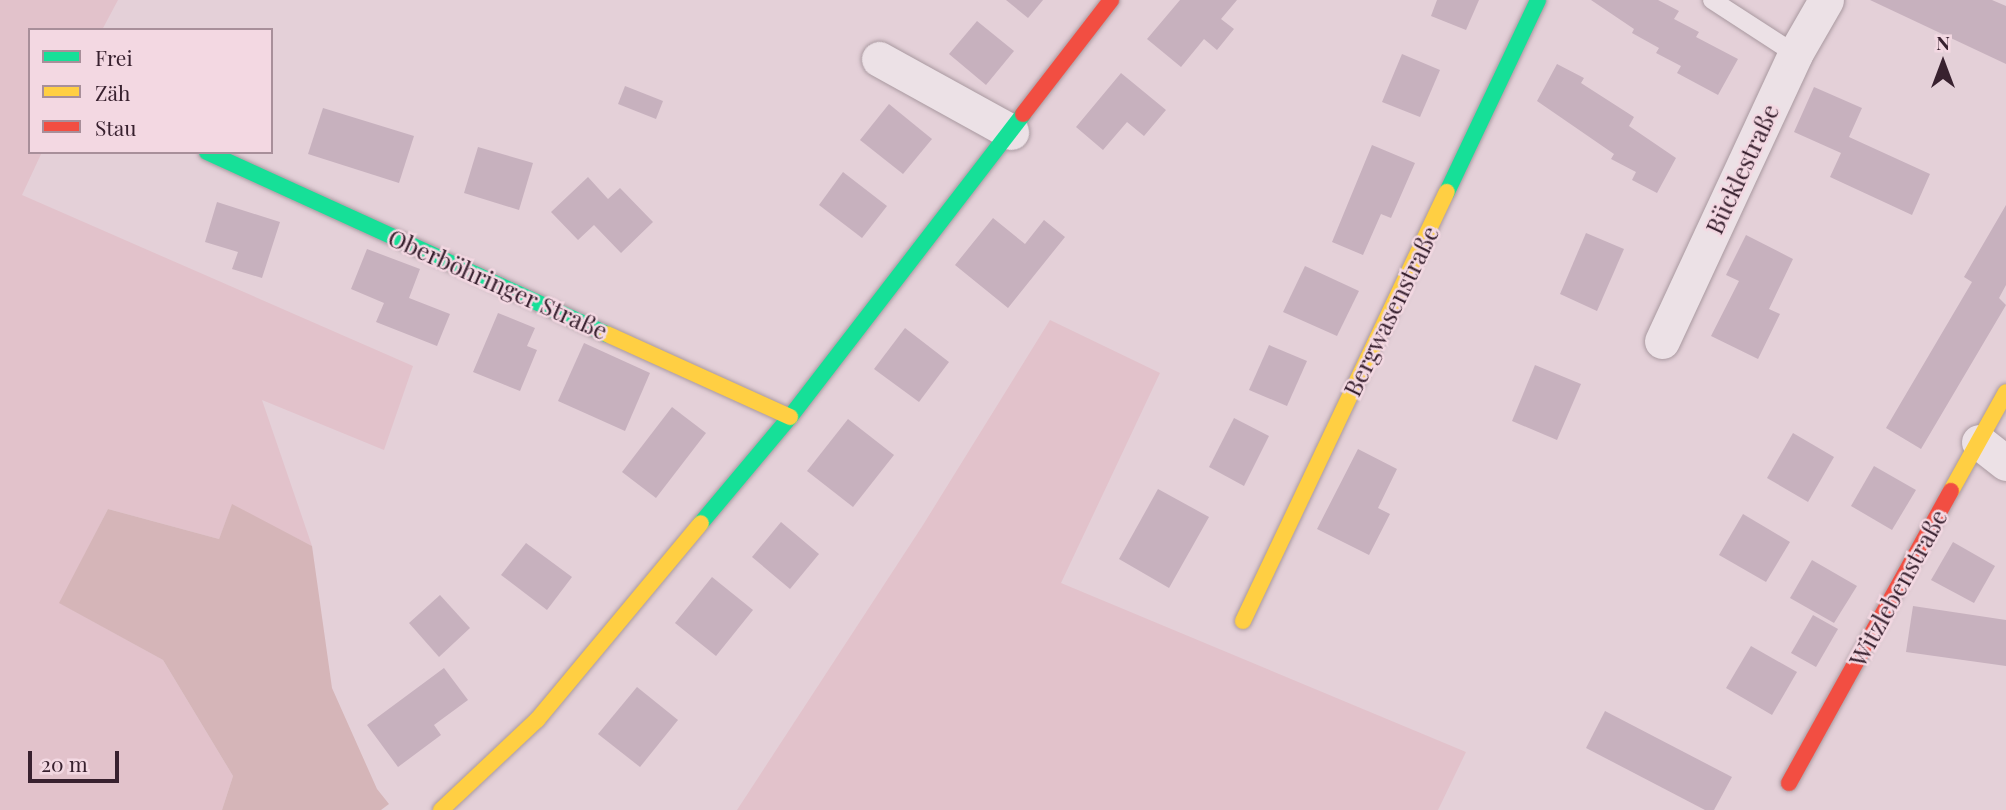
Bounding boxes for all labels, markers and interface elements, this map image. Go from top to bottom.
legend [28,28,273,154]
north arrow [1908,28,1978,98]
text: N [1936,29,1950,55]
text: Frei [95,43,133,71]
text: Zäh [95,78,130,106]
street label: Bücklestraße [1699,100,1785,238]
text: Stau [95,113,136,141]
street label: Bergwasenstraße [1337,221,1445,401]
street label: Oberböhringer Straße [384,223,612,345]
street label: Witzlebenstraße [1843,505,1953,671]
scale bar [32,736,122,780]
text: 20 m [41,749,88,777]

